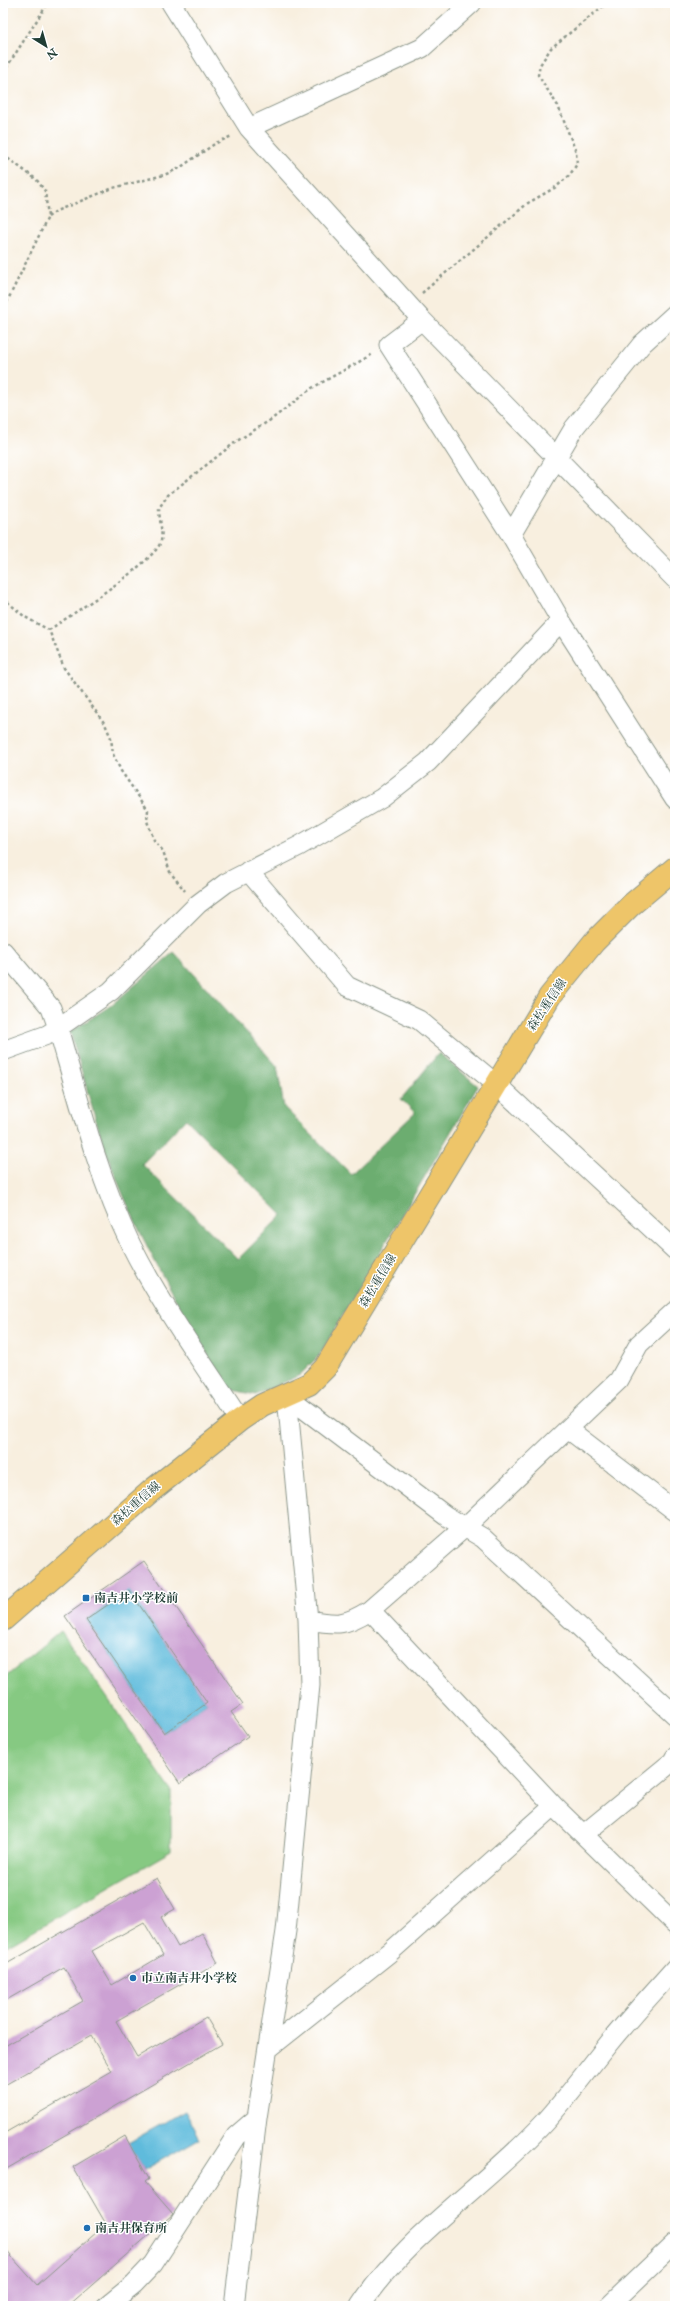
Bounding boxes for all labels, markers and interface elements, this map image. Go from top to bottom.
north arrow [26,26,66,66]
text: N [43,45,60,62]
street label: 森松重信線 [524,976,570,1034]
street label: 森松重信線 [356,1251,400,1311]
street label: 森松重信線 [108,1479,164,1529]
place label: 南吉井小学校前 [94,1591,178,1606]
marker: 南吉井小学校前 [81,1593,91,1603]
place label: 市立南吉井小学校 [141,1971,237,1986]
marker: 市立南吉井小学校 [128,1973,138,1983]
place label: 南吉井保育所 [95,2221,167,2236]
marker: 南吉井保育所 [82,2223,92,2233]

